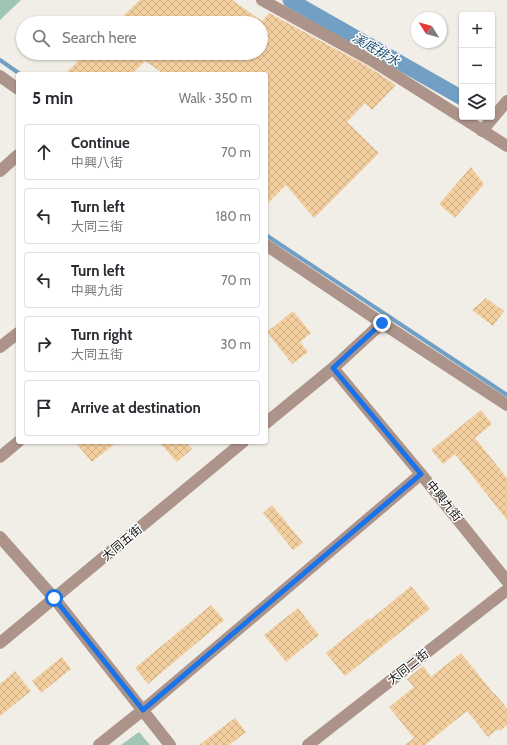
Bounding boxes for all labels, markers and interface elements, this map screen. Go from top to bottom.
north arrow [411,12,447,48]
map controls [459,12,495,120]
button: + [459,12,495,48]
search box [16,16,268,60]
icon: search [30,27,52,49]
text: Search here [62,29,137,47]
water label: 溪底排水 [349,29,403,69]
button: − [459,48,495,84]
button: layers [459,84,495,120]
text: 5 min [32,88,73,108]
text: Walk · 350 m [179,90,252,106]
text: Continue [71,134,130,152]
icon: ahead [33,141,55,163]
text: 70 m [221,144,251,160]
text: 中興八街 [71,154,123,170]
text: Turn left [71,198,125,216]
icon: left [33,205,55,227]
text: 180 m [215,208,251,224]
text: 大同三街 [71,218,123,234]
text: Turn left [71,262,125,280]
icon: left [33,269,55,291]
text: 70 m [221,272,251,288]
text: 中興九街 [71,282,123,298]
route end [373,314,391,332]
text: Turn right [71,326,132,344]
icon: right [33,333,55,355]
text: 30 m [221,336,251,352]
text: 大同五街 [71,346,123,362]
icon: arrive [33,397,55,419]
text: Arrive at destination [71,399,201,417]
street label: 中興九街 [423,477,465,524]
street label: 大同五街 [98,521,145,564]
route start [45,589,63,607]
street label: 大同二街 [384,646,431,687]

